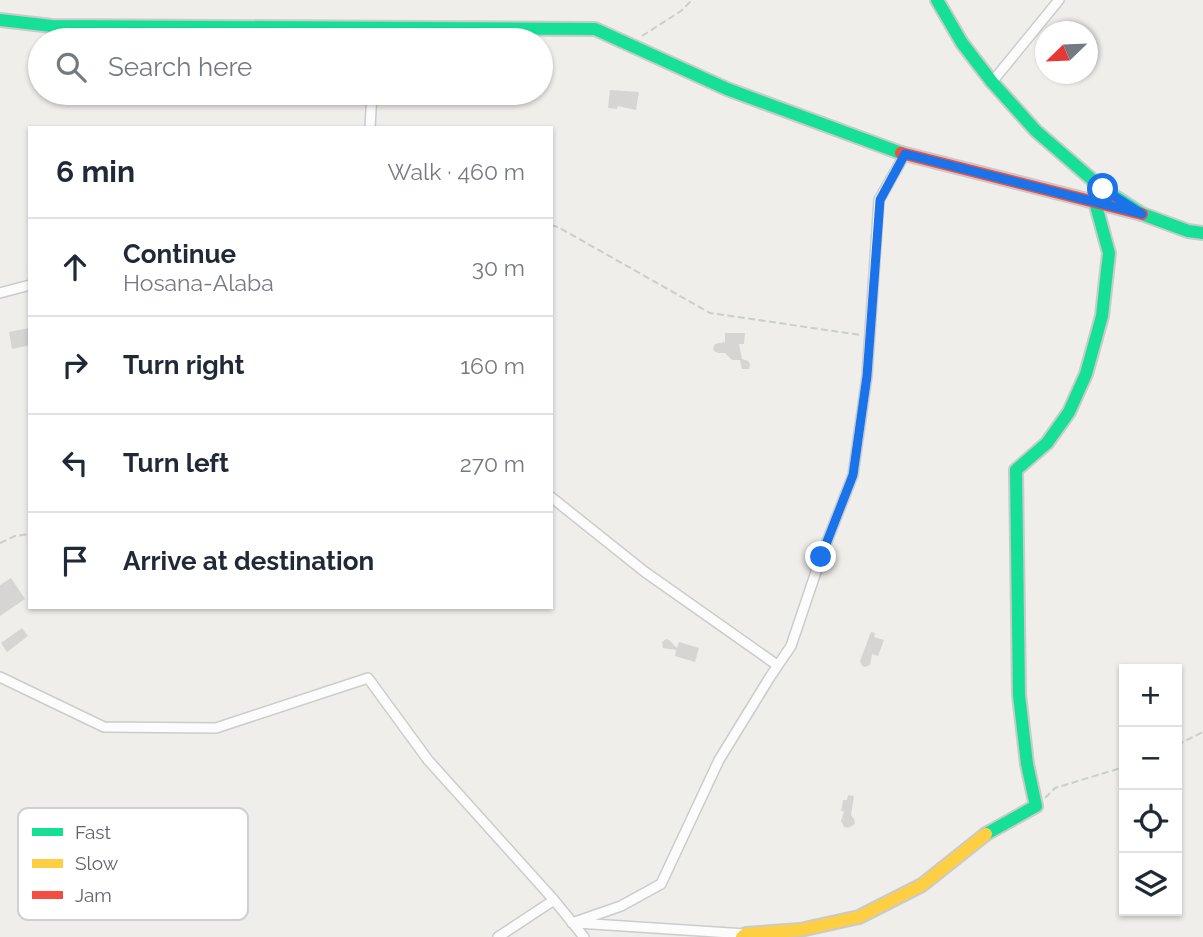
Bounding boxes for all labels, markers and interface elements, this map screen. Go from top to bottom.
north arrow [1035,21,1098,84]
search box [28,28,553,105]
icon: search [52,48,90,86]
text: Search here [108,52,252,82]
text: 6 min [56,154,135,189]
text: Walk · 460 m [388,158,525,185]
route start [1087,173,1118,204]
text: Continue [123,239,236,269]
icon: ahead [56,248,94,286]
text: 30 m [472,254,525,281]
text: Hosana-Alaba [123,269,274,296]
icon: right [56,346,94,384]
text: Turn right [123,350,244,380]
text: 160 m [460,352,525,379]
icon: left [56,444,94,482]
text: Turn left [123,448,229,478]
text: 270 m [460,450,525,477]
route end [805,541,836,572]
icon: arrive [56,542,94,580]
text: Arrive at destination [123,546,374,576]
map controls [1119,664,1182,916]
button: + [1119,664,1182,727]
button: − [1119,727,1182,790]
button: locate [1119,790,1182,853]
legend [18,808,248,920]
text: Fast [75,821,111,843]
text: Slow [75,852,119,874]
button: layers [1119,853,1182,916]
text: Jam [75,884,112,906]

